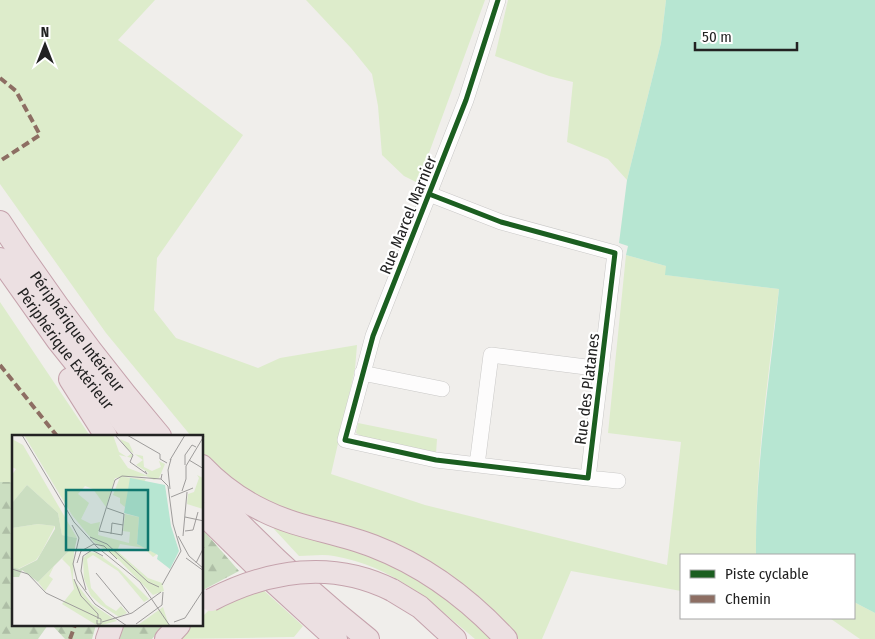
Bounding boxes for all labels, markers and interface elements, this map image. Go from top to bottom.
north arrow [20,20,70,70]
scale bar [695,20,798,52]
text: N [41,24,49,41]
text: 50 m [702,28,732,46]
street label: Rue Marcel Marnier [376,153,441,277]
street label: Périphérique Intérieur [26,267,129,396]
street label: Périphérique Extérieur [14,284,118,413]
street label: Rue des Platanes [571,332,603,446]
inset map [12,435,204,626]
legend [680,554,855,619]
text: Piste cyclable [725,565,809,583]
text: Chemin [725,590,771,608]

